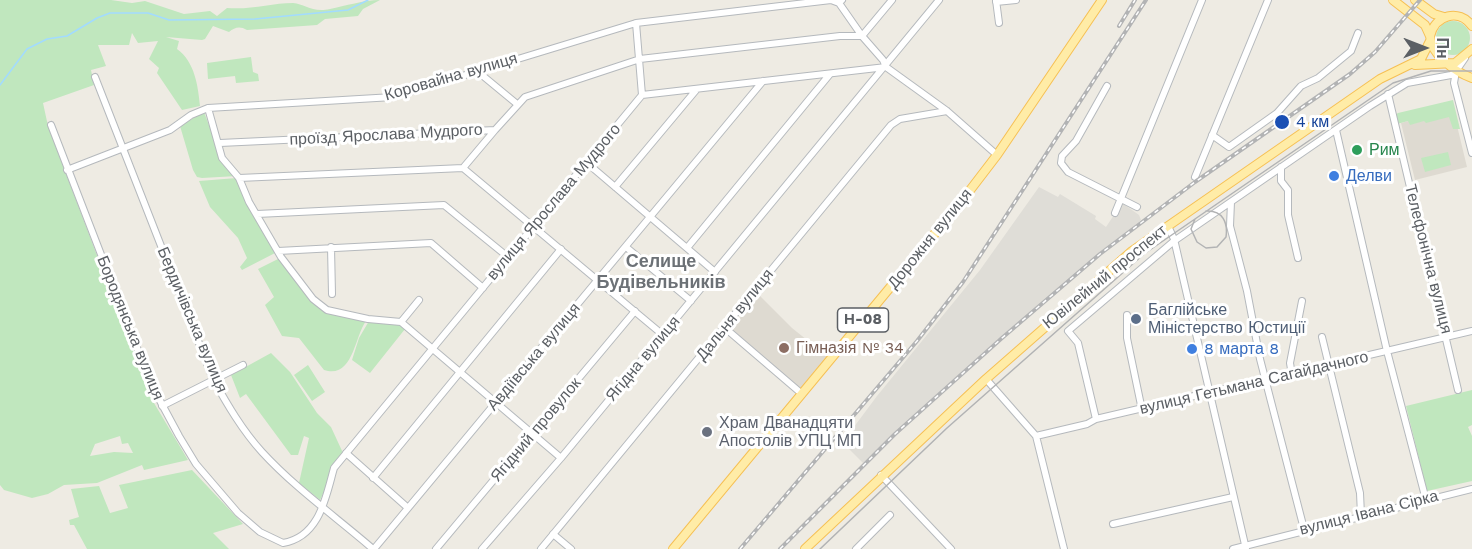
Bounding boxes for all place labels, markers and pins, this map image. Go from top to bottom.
place label: 4 км [1296,112,1329,132]
marker: 4 км [1273,113,1291,131]
place label: Рим [1369,140,1400,160]
marker: Рим [1350,143,1364,157]
place label: Делви [1346,166,1392,186]
marker: Делви [1327,169,1341,183]
place label: Баглійське Міністерство Юстиції [1148,300,1306,338]
marker: Баглійське Міністерство Юстиції [1129,312,1143,326]
place label: Гімназія № 34 [796,338,904,358]
place label: 8 марта 8 [1204,339,1279,359]
marker: Гімназія № 34 [777,341,791,355]
marker: 8 марта 8 [1185,342,1199,356]
place label: Храм Дванадцяти Апостолів УПЦ МП [719,413,862,451]
marker: Храм Дванадцяти Апостолів УПЦ МП [700,425,714,439]

